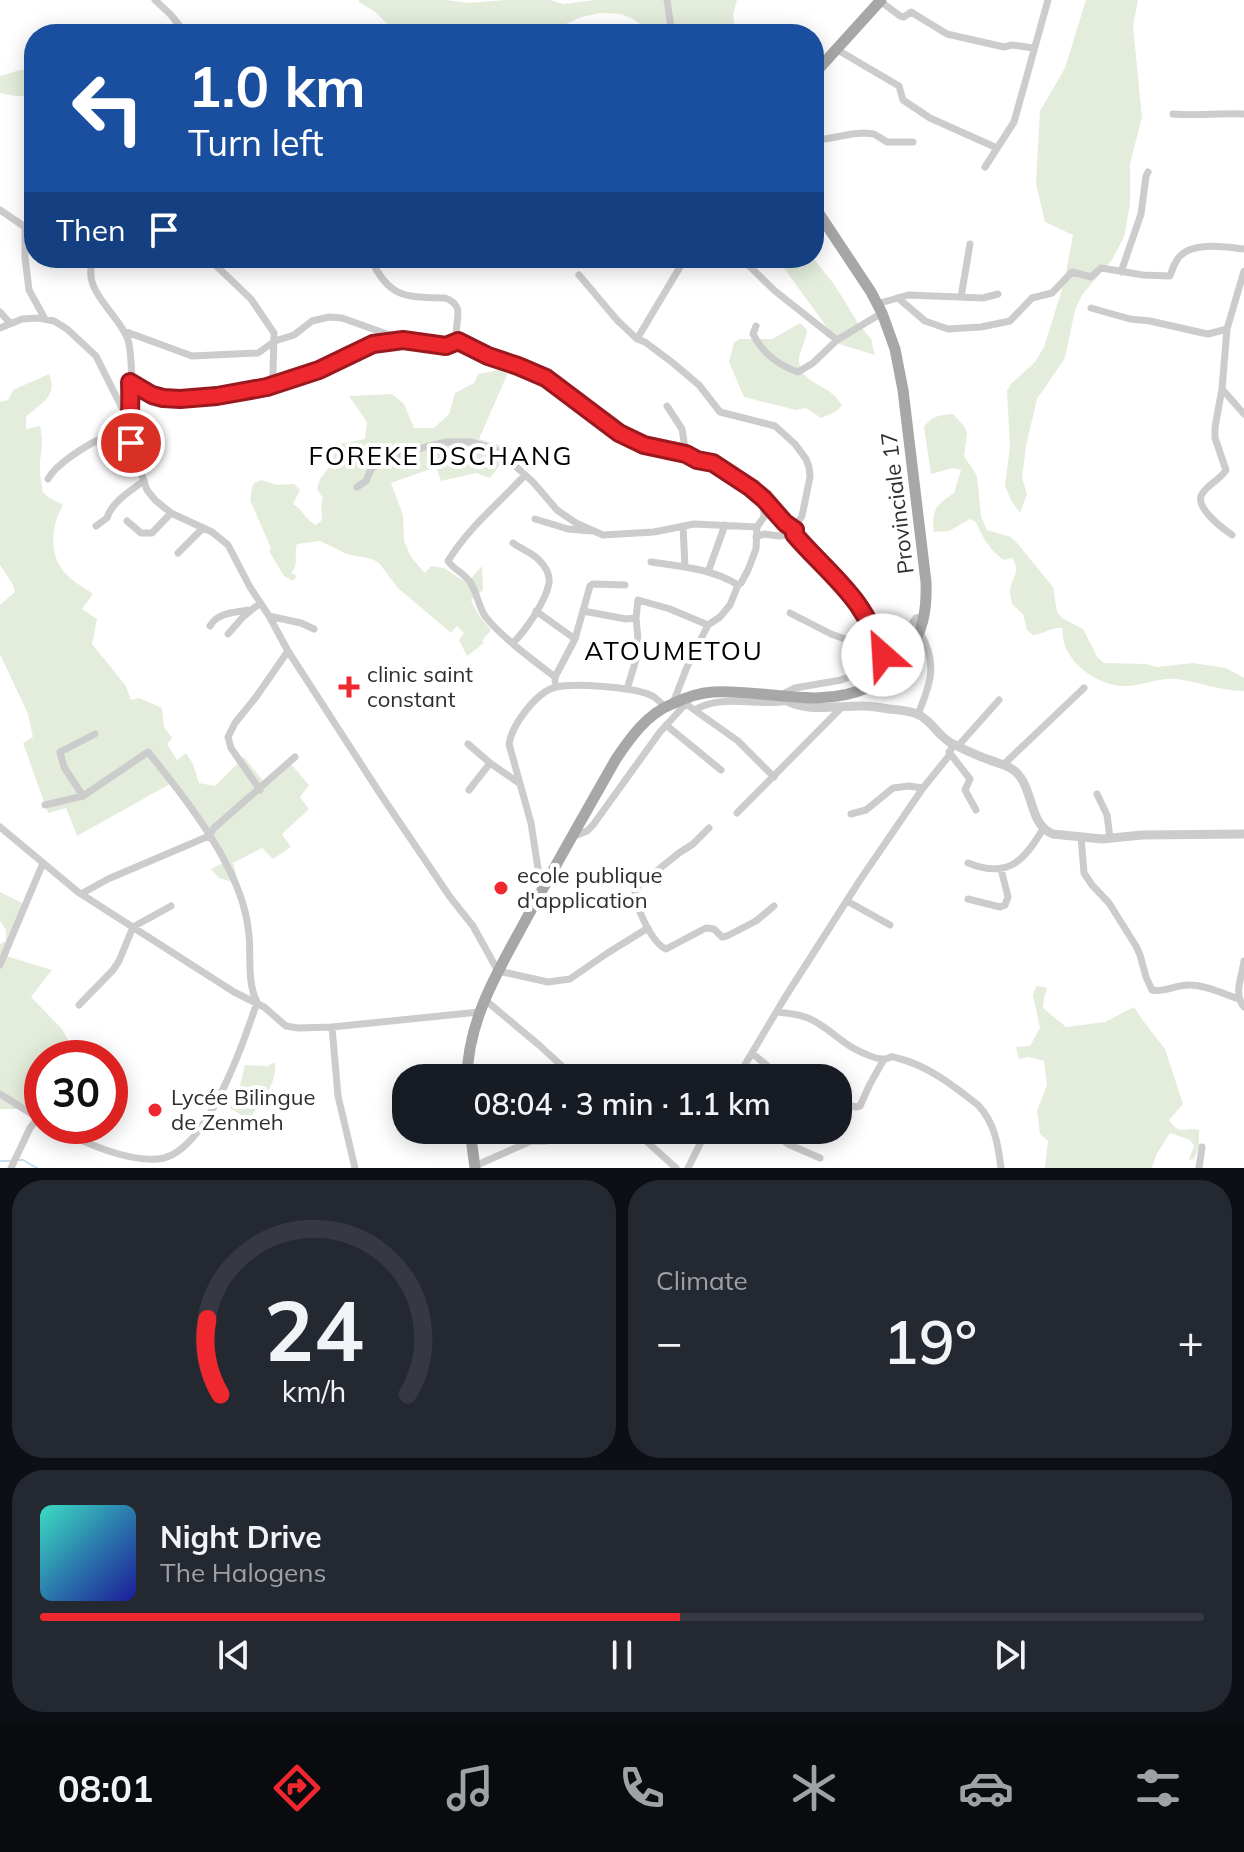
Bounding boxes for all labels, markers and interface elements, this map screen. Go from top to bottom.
text: 1.0 km [188,51,366,121]
icon: left [56,56,160,160]
text: Turn left [188,120,324,165]
icon: arrive [142,208,186,252]
text: Then [56,211,126,249]
pin [97,409,165,477]
icon: arrive [109,421,153,465]
street label: Provinciale 17 [874,430,920,576]
district label: FOREKE DSCHANG [309,439,573,472]
position arrow [841,613,925,697]
district label: ATOUMETOU [584,634,764,667]
place label: clinic saint constant [367,660,473,713]
marker: clinic saint constant [338,676,360,698]
place label: ecole publique d'application [517,861,663,914]
marker: ecole publique d'application [492,879,510,897]
speed limit sign: 30 [24,1040,128,1144]
place label: Lycée Bilingue de Zenmeh [171,1083,315,1136]
text: 08:04 · 3 min · 1.1 km [473,1085,771,1123]
marker: Lycée Bilingue de Zenmeh [146,1101,164,1119]
text: Climate [656,1264,748,1297]
text: 24 [264,1277,364,1382]
text: 19° [883,1304,977,1379]
text: − [656,1314,682,1369]
text: + [1178,1314,1204,1369]
text: km/h [282,1373,346,1409]
text: Night Drive [160,1518,322,1556]
text: The Halogens [160,1556,326,1589]
icon: previous [212,1633,256,1677]
icon: pause [600,1633,644,1677]
icon: next [988,1633,1032,1677]
icon: directions [269,1760,325,1816]
icon: music [442,1760,498,1816]
icon: phone [614,1760,670,1816]
icon: climate [786,1760,842,1816]
icon: car [958,1760,1014,1816]
icon: filters [1130,1760,1186,1816]
text: 08:01 [58,1766,153,1811]

